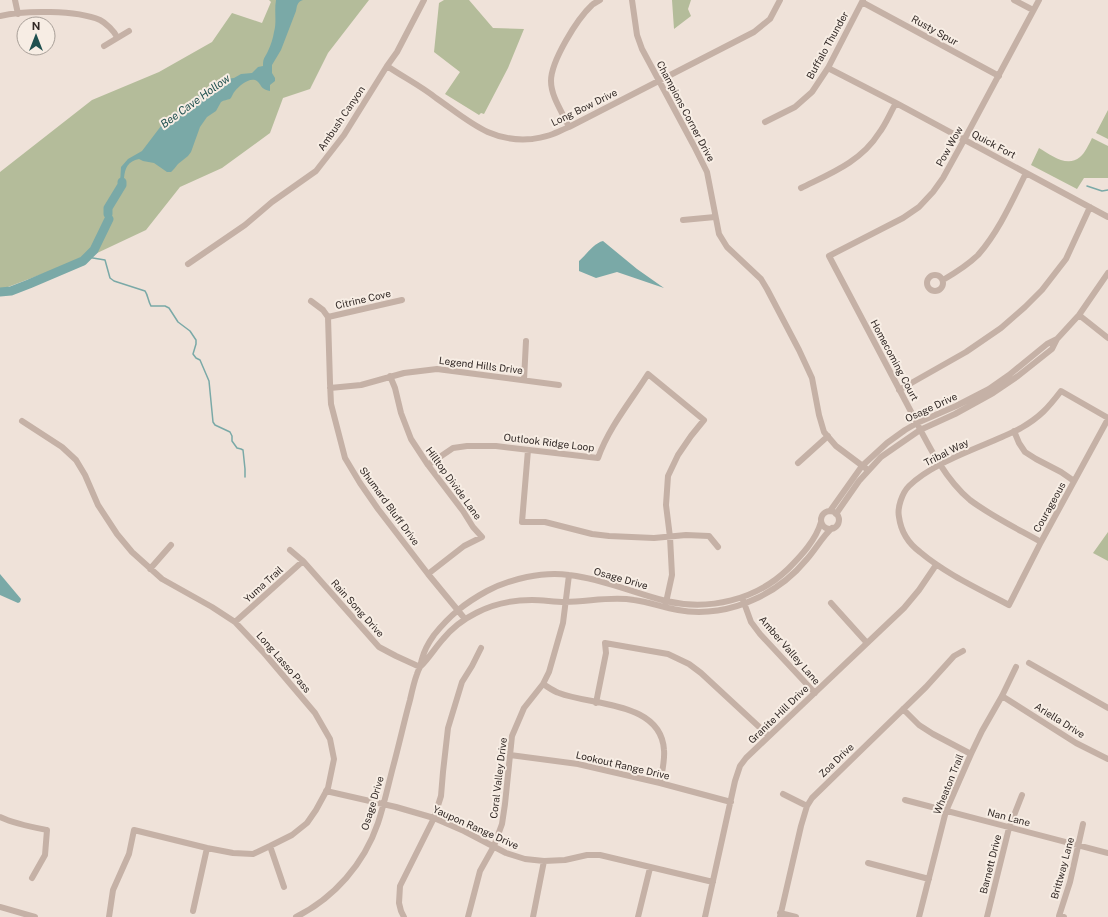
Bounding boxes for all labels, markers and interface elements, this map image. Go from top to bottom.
street label: Buffalo Thunder [803,9,851,81]
street label: Rusty Spur [910,12,960,48]
north arrow [16,16,56,56]
text: N [32,20,40,32]
street label: Champions Corner Drive [654,59,718,164]
water label: Bee Cave Hollow [158,71,233,130]
street label: Ambush Canyon [315,83,367,153]
street label: Long Bow Drive [549,86,619,128]
street label: Pow Wow [933,124,965,168]
street label: Quick Fort [970,127,1018,161]
street label: Citrine Cove [334,287,392,311]
street label: Homecoming Court [869,317,922,403]
street label: Legend Hills Drive [438,354,524,376]
street label: Osage Drive [903,390,959,424]
street label: Outlook Ridge Loop [503,430,595,454]
street label: Tribal Way [922,435,971,468]
street label: Hilltop Divide Lane [424,444,485,522]
street label: Shumard Bluff Drive [357,464,423,548]
street label: Courageous [1030,480,1068,534]
street label: Yuma Trail [241,563,285,605]
street label: Osage Drive [592,565,650,592]
street label: Rain Song Drive [329,577,387,640]
street label: Amber Valley Lane [757,613,823,687]
street label: Long Lasso Pass [254,629,314,695]
street label: Granite Hill Drive [745,682,811,746]
street label: Ariella Drive [1033,700,1088,740]
street label: Coral Valley Drive [487,736,509,819]
street label: Zoa Drive [816,740,856,779]
street label: Lookout Range Drive [575,748,671,782]
street label: Wheaton Trail [930,752,966,816]
street label: Osage Drive [358,774,386,831]
street label: Yaupon Range Drive [431,803,521,851]
street label: Nan Lane [986,806,1032,829]
street label: Barnett Drive [977,833,1003,895]
street label: Brittway Lane [1048,835,1076,900]

